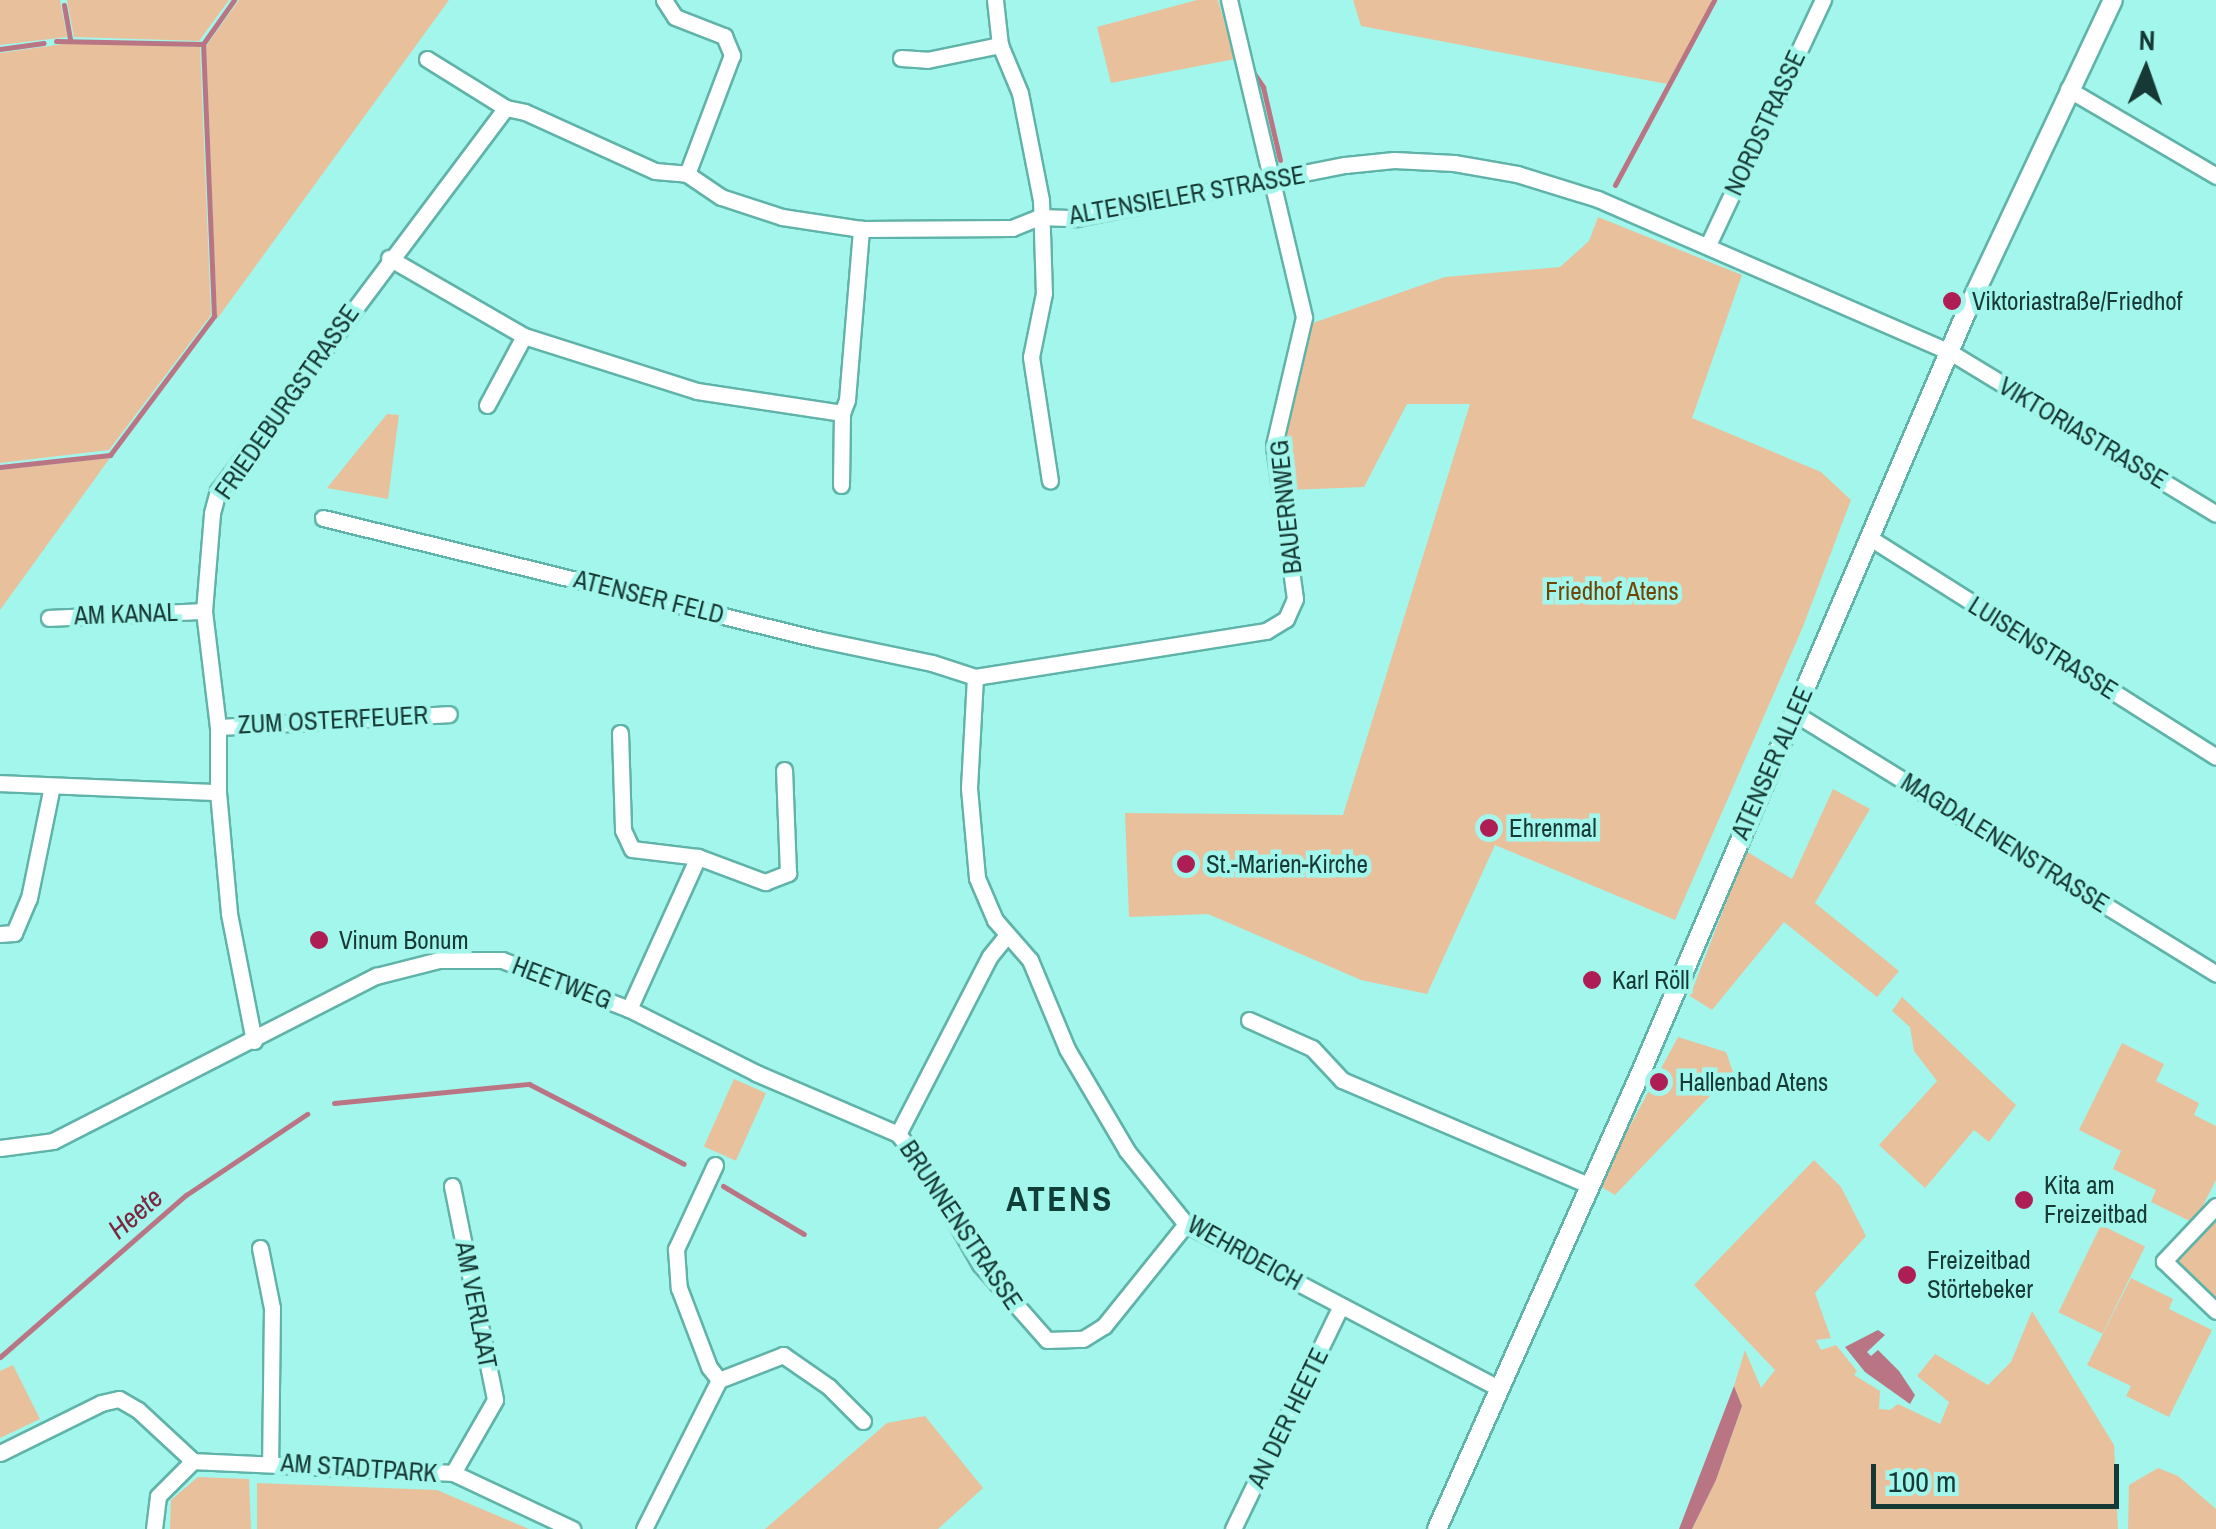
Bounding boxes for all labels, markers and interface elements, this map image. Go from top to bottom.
north arrow [2096,20,2196,120]
text: N [2138,21,2156,59]
street label: NORDSTRASSE [1718,46,1812,200]
street label: ALTENSIELER STRASSE [1067,159,1307,231]
place label: Viktoriastraße/Friedhof [1972,286,2182,316]
marker: Viktoriastraße/Friedhof [1941,290,1963,312]
street label: FRIEDEBURGSTRASSE [209,299,365,505]
street label: VIKTORIASTRASSE [1993,371,2173,495]
street label: BAUERNWEG [1264,439,1308,575]
street label: ATENSER FELD [571,564,727,630]
park label: Friedhof Atens [1545,576,1679,606]
street label: LUISENSTRASSE [1963,590,2123,706]
street label: AM KANAL [74,597,178,631]
street label: ATENSER ALLEE [1725,682,1819,844]
street label: ZUM OSTERFEUER [237,700,429,740]
street label: MAGDALENENSTRASSE [1896,767,2114,919]
place label: Ehrenmal [1509,813,1597,843]
marker: Ehrenmal [1478,817,1500,839]
place label: St.-Marien-Kirche [1206,849,1368,879]
marker: St.-Marien-Kirche [1175,853,1197,875]
place label: Vinum Bonum [339,925,469,955]
marker: Vinum Bonum [308,929,330,951]
street label: HEETWEG [508,950,616,1016]
place label: Karl Röll [1612,965,1689,995]
marker: Karl Röll [1581,969,1603,991]
place label: Hallenbad Atens [1679,1067,1829,1097]
marker: Hallenbad Atens [1648,1071,1670,1093]
street label: BRUNNENSTRASSE [893,1135,1029,1315]
place label: Kita am Freizeitbad [2044,1171,2148,1230]
district label: ATENS [1006,1178,1114,1220]
water label: Heete [101,1180,169,1246]
marker: Kita am Freizeitbad [2013,1189,2035,1211]
street label: WEHRDEICH [1182,1209,1308,1297]
street label: AM VERLAAT [449,1239,503,1371]
place label: Freizeitbad Störtebeker [1927,1246,2033,1305]
marker: Freizeitbad Störtebeker [1896,1264,1918,1286]
street label: AN DER HEETE [1241,1343,1335,1493]
scale bar [1876,1444,2124,1506]
street label: AM STADTPARK [280,1448,438,1488]
text: 100 m [1888,1461,1956,1501]

